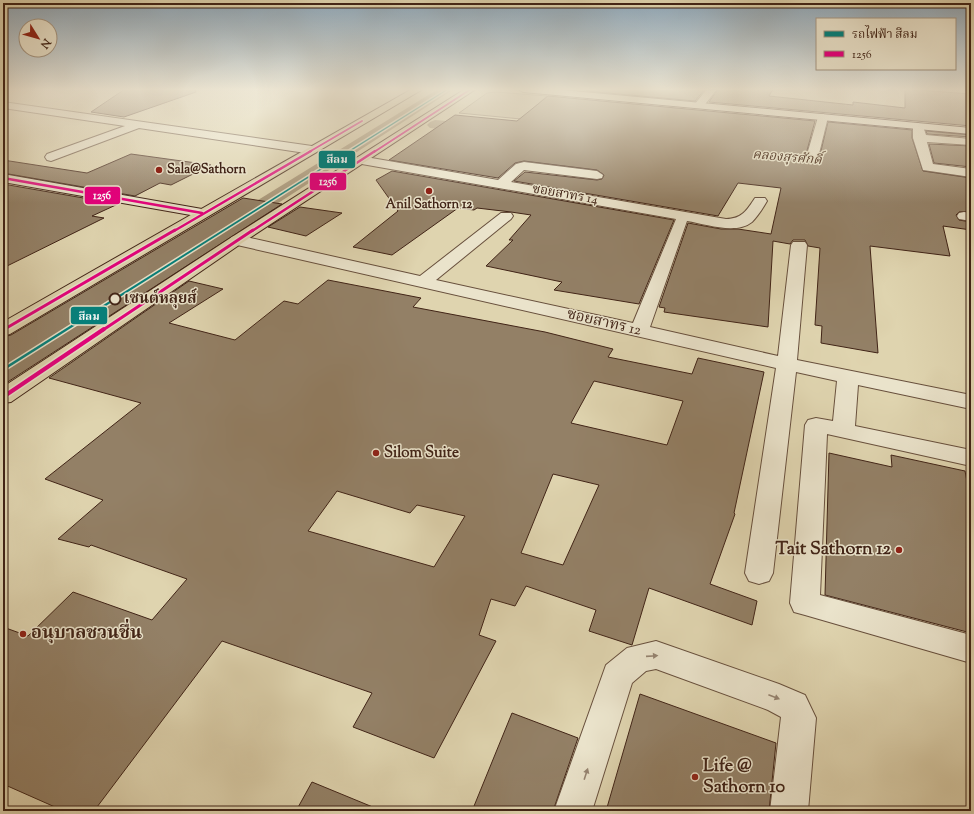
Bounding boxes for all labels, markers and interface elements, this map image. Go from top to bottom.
north arrow [18,18,58,58]
legend [816,18,956,70]
text: รถไฟฟ้า สีลม [852,25,918,44]
text: N [36,34,55,52]
text: 1256 [852,46,872,64]
water label: คลองสุรศักดิ์ [752,144,827,170]
line badge: สีลม [318,150,356,169]
text: สีลม [326,152,348,168]
place label: Sala@Sathorn [167,161,246,179]
marker: Sala@Sathorn [154,165,164,175]
line badge: 1256 [309,172,347,191]
text: 1256 [318,174,338,190]
street label: ซอยสาทร 14 [531,180,600,210]
line badge: 1256 [84,186,121,205]
marker: Anil Sathorn 12 [424,186,434,196]
text: 1256 [92,188,112,204]
place label: Anil Sathorn 12 [386,196,473,214]
place label: เซนต์หลุยส์ [124,288,198,310]
marker: เซนต์หลุยส์ [108,292,122,306]
street label: ซอยสาทร 12 [565,304,643,342]
line badge: สีลม [70,306,108,325]
text: สีลม [78,309,100,325]
place label: Silom Suite [384,443,459,464]
marker: Silom Suite [371,448,381,458]
place label: Tait Sathorn 12 [776,537,892,563]
marker: Tait Sathorn 12 [894,545,904,555]
place label: อนุบาลชวนชื่น [31,618,142,647]
marker: อนุบาลชวนชื่น [18,629,28,639]
one-way arrow [645,653,658,660]
one-way arrow [769,695,781,701]
place label: Life @ Sathorn 10 [703,754,785,801]
one-way arrow [583,768,589,780]
marker: Life @ Sathorn 10 [690,772,700,782]

